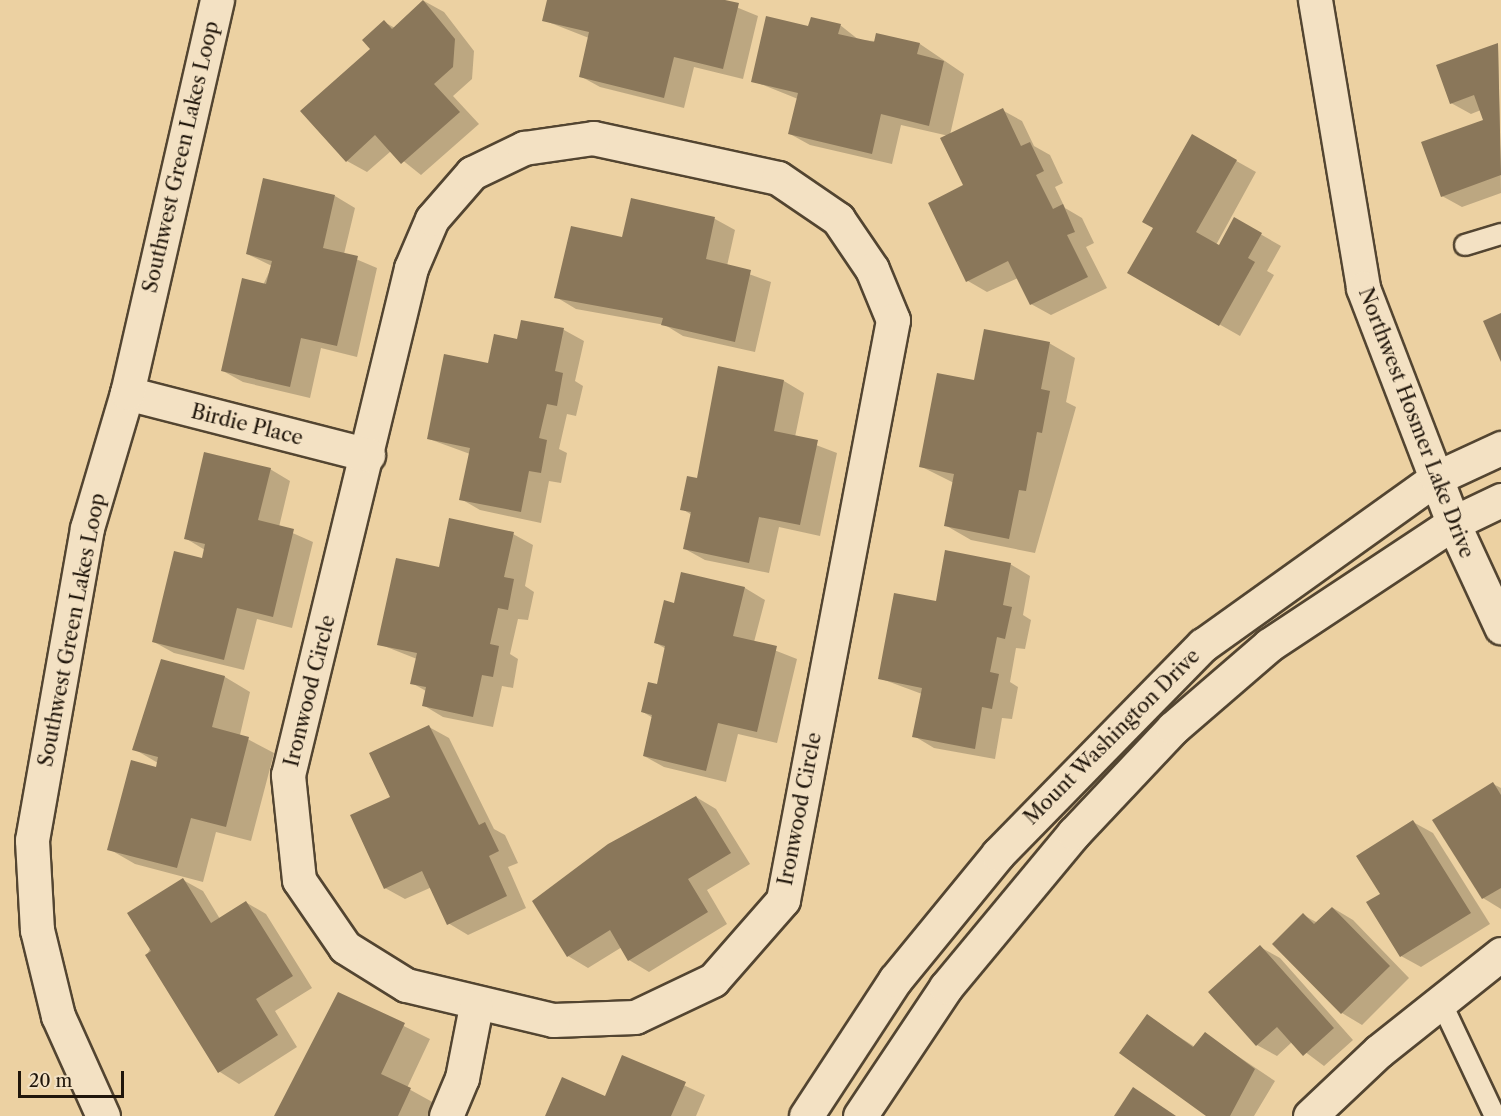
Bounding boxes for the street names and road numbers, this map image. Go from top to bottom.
street label: Southwest Green Lakes Loop [138,19,224,295]
street label: Northwest Hosmer Lake Drive [1353,284,1479,562]
street label: Birdie Place [189,400,305,450]
street label: Southwest Green Lakes Loop [34,491,110,769]
street label: Ironwood Circle [280,613,340,769]
street label: Mount Washington Drive [1019,644,1205,830]
street label: Ironwood Circle [773,730,827,888]

